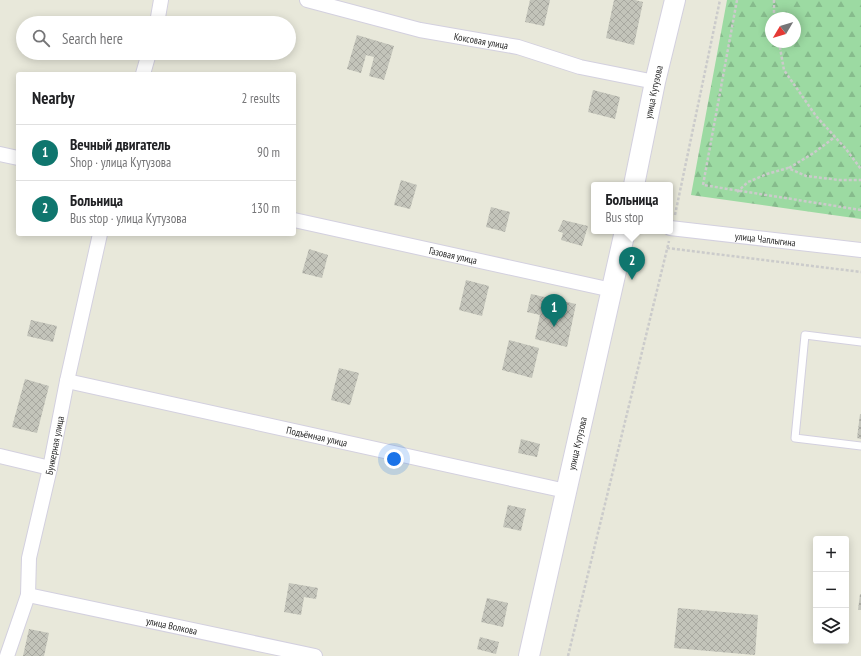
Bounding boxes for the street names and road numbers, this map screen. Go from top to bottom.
street label: Коксовая улица [453,30,509,52]
street label: улица Кутузова [641,64,665,120]
street label: улица Чаплыгина [734,229,796,249]
street label: Газовая улица [428,243,479,267]
street label: Бункерная улица [42,415,67,476]
street label: улица Кутузова [565,415,589,471]
street label: Подъёмная улица [285,423,349,449]
street label: улица Волкова [145,614,199,637]

